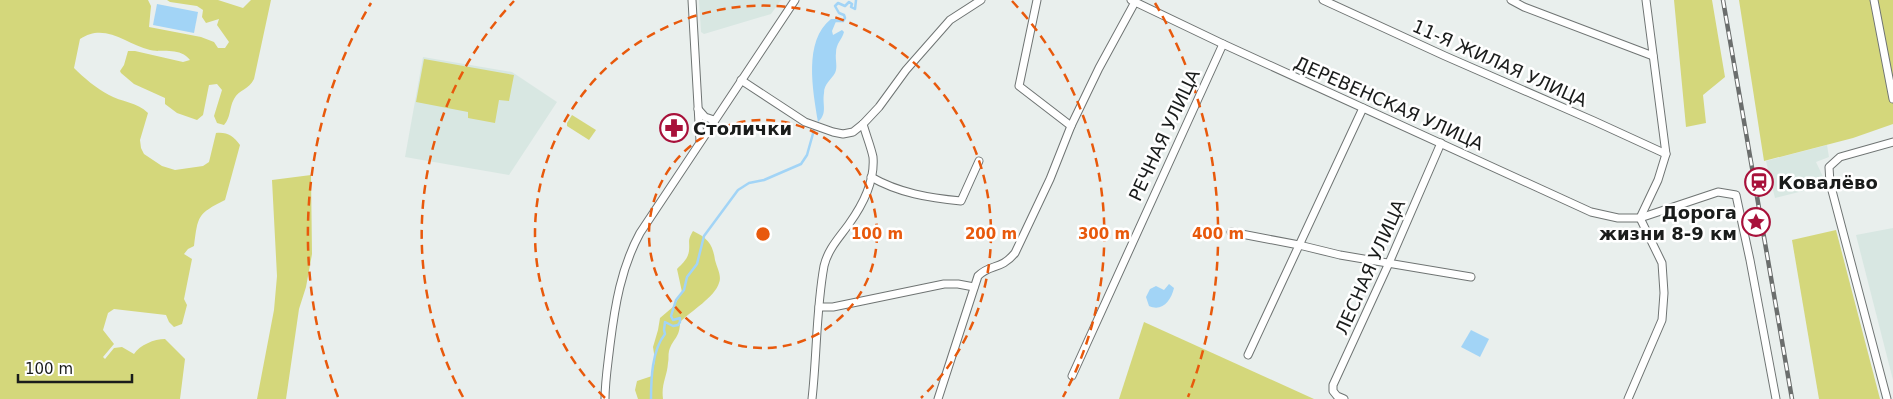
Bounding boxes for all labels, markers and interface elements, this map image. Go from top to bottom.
street label: 11-Я ЖИЛАЯ УЛИЦА [1409,15,1591,111]
street label: ДЕРЕВЕНСКАЯ УЛИЦА [1291,52,1488,155]
street label: РЕЧНАЯ УЛИЦА [1124,65,1204,204]
pharmacy icon: Столички [659,113,689,143]
place label: Столички [693,118,792,139]
station icon: Ковалёво [1744,167,1774,197]
place label: Ковалёво [1778,172,1878,193]
street label: ЛЕСНАЯ УЛИЦА [1331,196,1410,338]
place label: Дорога жизни 8-9 км [1599,202,1737,244]
place icon: Дорога жизни 8-9 км [1741,207,1771,237]
centre of rings [754,225,772,243]
text: 100 m [851,225,903,243]
text: 200 m [965,225,1017,243]
text: 300 m [1078,225,1130,243]
text: 400 m [1192,225,1244,243]
scale bar [18,352,131,384]
text: 100 m [25,360,73,378]

